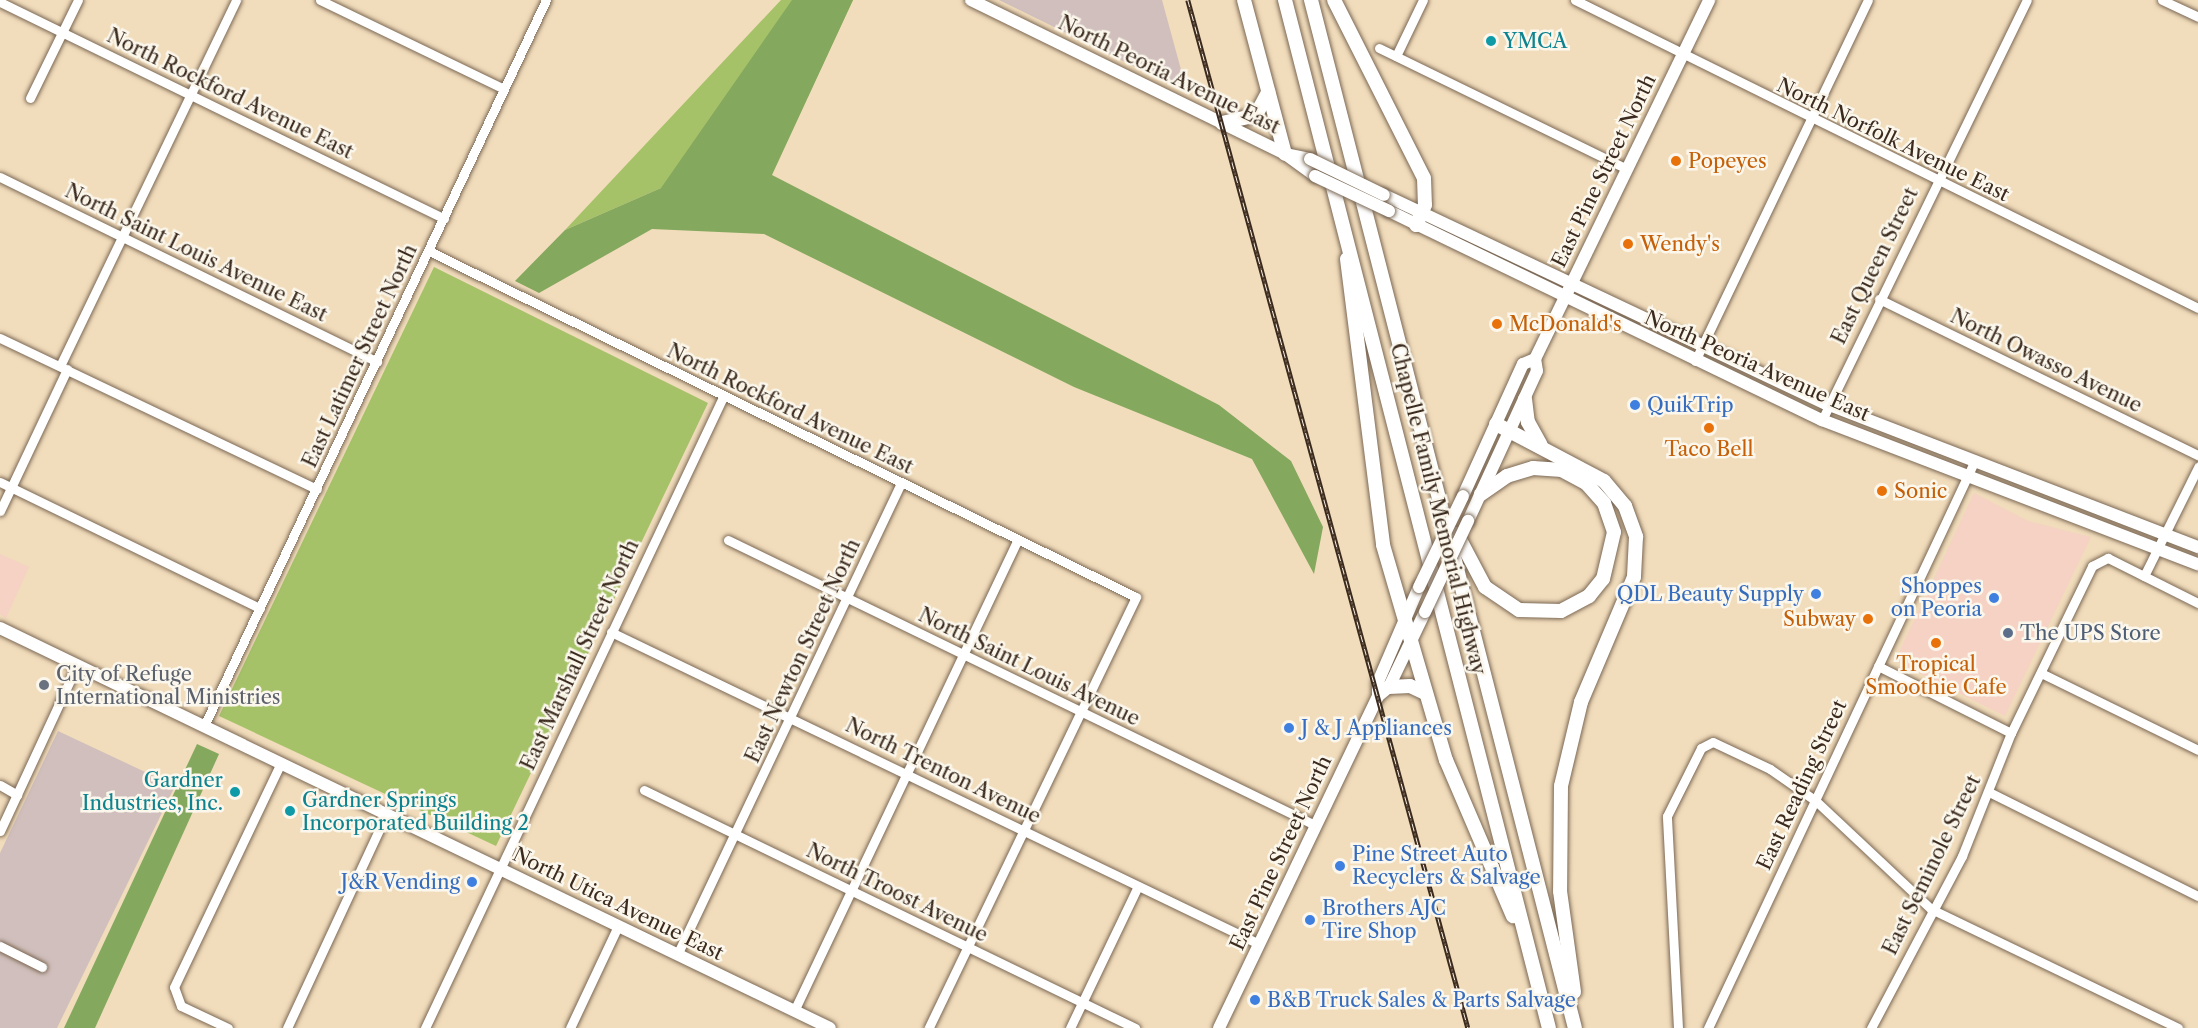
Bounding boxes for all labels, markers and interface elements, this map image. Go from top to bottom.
street label: North Peoria Avenue East [1054,11,1284,139]
street label: North Rockford Avenue East [103,24,357,164]
place label: YMCA [1503,29,1567,53]
marker: YMCA [1484,34,1498,48]
street label: East Pine Street North [1547,70,1661,272]
street label: North Norfolk Avenue East [1772,73,2014,207]
place label: Popeyes [1688,149,1767,173]
marker: Popeyes [1669,154,1683,168]
street label: North Saint Louis Avenue East [61,179,331,327]
street label: East Queen Street [1827,184,1923,348]
place label: Wendy's [1640,232,1720,256]
marker: Wendy's [1621,237,1635,251]
street label: East Latimer Street North [298,240,422,472]
street label: North Owasso Avenue [1946,304,2146,418]
street label: North Peoria Avenue East [1640,305,1874,427]
place label: McDonald's [1509,312,1622,336]
marker: McDonald's [1490,317,1504,331]
street label: North Rockford Avenue East [663,339,917,479]
street label: Chapelle Family Memorial Highway [1385,341,1491,677]
place label: QuikTrip [1647,393,1734,417]
marker: QuikTrip [1628,398,1642,412]
marker: Taco Bell [1702,421,1716,435]
place label: Taco Bell [1665,437,1753,461]
place label: Sonic [1894,479,1947,503]
marker: Sonic [1875,484,1889,498]
street label: East Newton Street North [741,535,865,767]
street label: East Marshall Street North [516,536,644,774]
place label: Shoppes on Peoria [1891,574,1982,621]
place label: QDL Beauty Supply [1616,582,1804,606]
marker: QDL Beauty Supply [1809,587,1823,601]
marker: Shoppes on Peoria [1987,591,2001,605]
street label: North Saint Louis Avenue [914,603,1144,731]
place label: Subway [1783,607,1856,631]
marker: Subway [1861,612,1875,626]
place label: The UPS Store [2020,621,2161,645]
marker: The UPS Store [2001,626,2015,640]
marker: Tropical Smoothie Cafe [1929,636,1943,650]
place label: Tropical Smoothie Cafe [1865,652,2007,699]
place label: City of Refuge International Ministries [56,662,281,709]
marker: City of Refuge International Ministries [37,678,51,692]
street label: East Reading Street [1752,696,1852,874]
street label: North Trenton Avenue [841,713,1045,829]
place label: J & J Appliances [1301,716,1453,740]
marker: J & J Appliances [1282,721,1296,735]
street label: East Pine Street North [1225,752,1337,954]
place label: Gardner Industries, Inc. [82,768,223,815]
street label: East Seminole Street [1878,771,1986,959]
marker: Gardner Industries, Inc. [228,785,242,799]
place label: Gardner Springs Incorporated Building 2 [302,788,529,835]
marker: Gardner Springs Incorporated Building 2 [283,804,297,818]
street label: North Troost Avenue [802,838,992,948]
street label: North Utica Avenue East [508,842,728,966]
place label: Pine Street Auto Recyclers & Salvage [1352,843,1541,890]
marker: Pine Street Auto Recyclers & Salvage [1333,859,1347,873]
place label: J&R Vending [339,870,460,894]
marker: J&R Vending [465,875,479,889]
place label: Brothers AJC Tire Shop [1322,897,1447,944]
marker: Brothers AJC Tire Shop [1303,913,1317,927]
place label: B&B Truck Sales & Parts Salvage [1267,988,1577,1012]
marker: B&B Truck Sales & Parts Salvage [1248,993,1262,1007]

